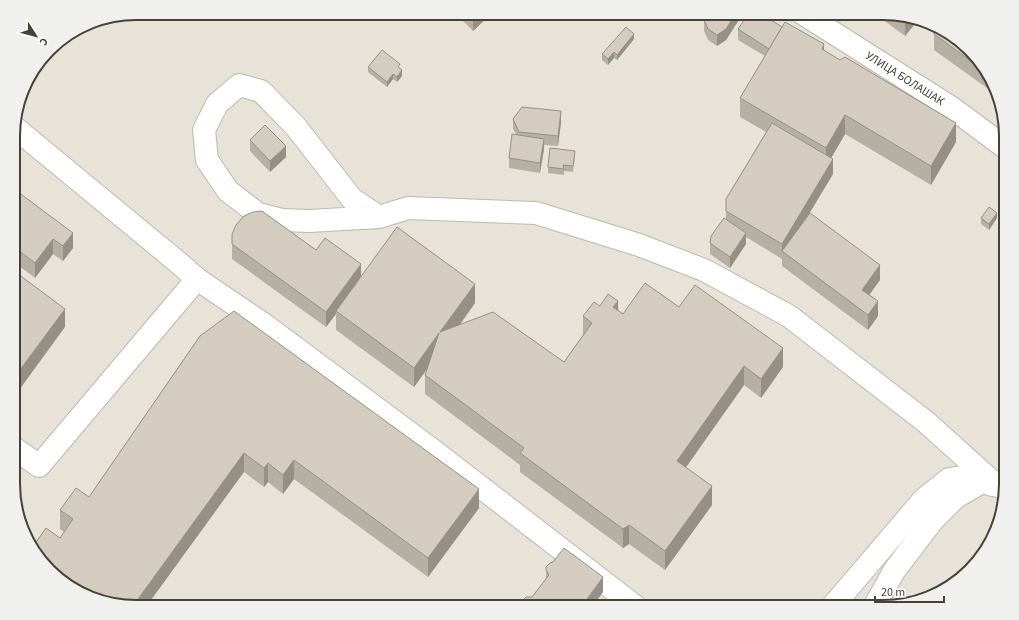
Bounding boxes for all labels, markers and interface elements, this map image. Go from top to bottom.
north arrow [16,16,56,56]
text: С [35,35,52,49]
street label: УЛИЦА БОЛАШАК [862,47,948,110]
scale bar [875,578,944,604]
text: 20 m [881,584,905,601]

